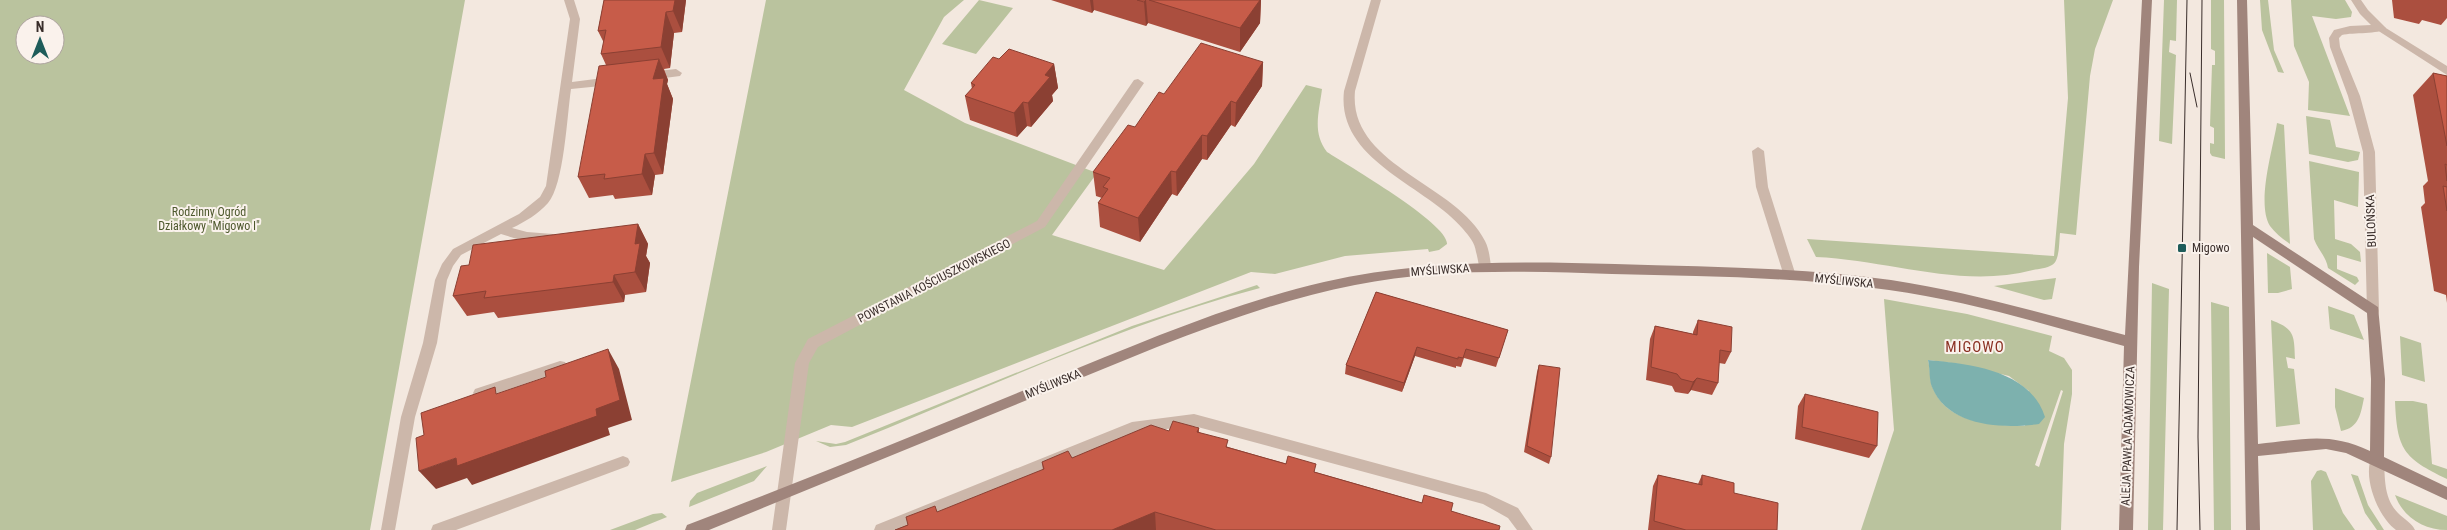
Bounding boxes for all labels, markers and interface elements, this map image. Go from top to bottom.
north arrow [15,15,65,65]
text: N [36,19,44,35]
street label: BULOŃSKA [2362,194,2379,248]
park label: Rodzinny Ogród Działkowy "Migowo I" [158,205,260,233]
street label: POWSTANIA KOŚCIUSZKOWSKIEGO [855,235,1013,326]
place label: Migowo [2192,241,2230,255]
marker: Migowo [2176,242,2188,254]
street label: MYŚLIWSKA [1410,260,1470,279]
street label: MYŚLIWSKA [1814,270,1874,291]
district label: MIGOWO [1945,338,2005,356]
street label: MYŚLIWSKA [1023,366,1083,402]
street label: ALEJA PAWŁA ADAMOWICZA [2119,366,2137,506]

